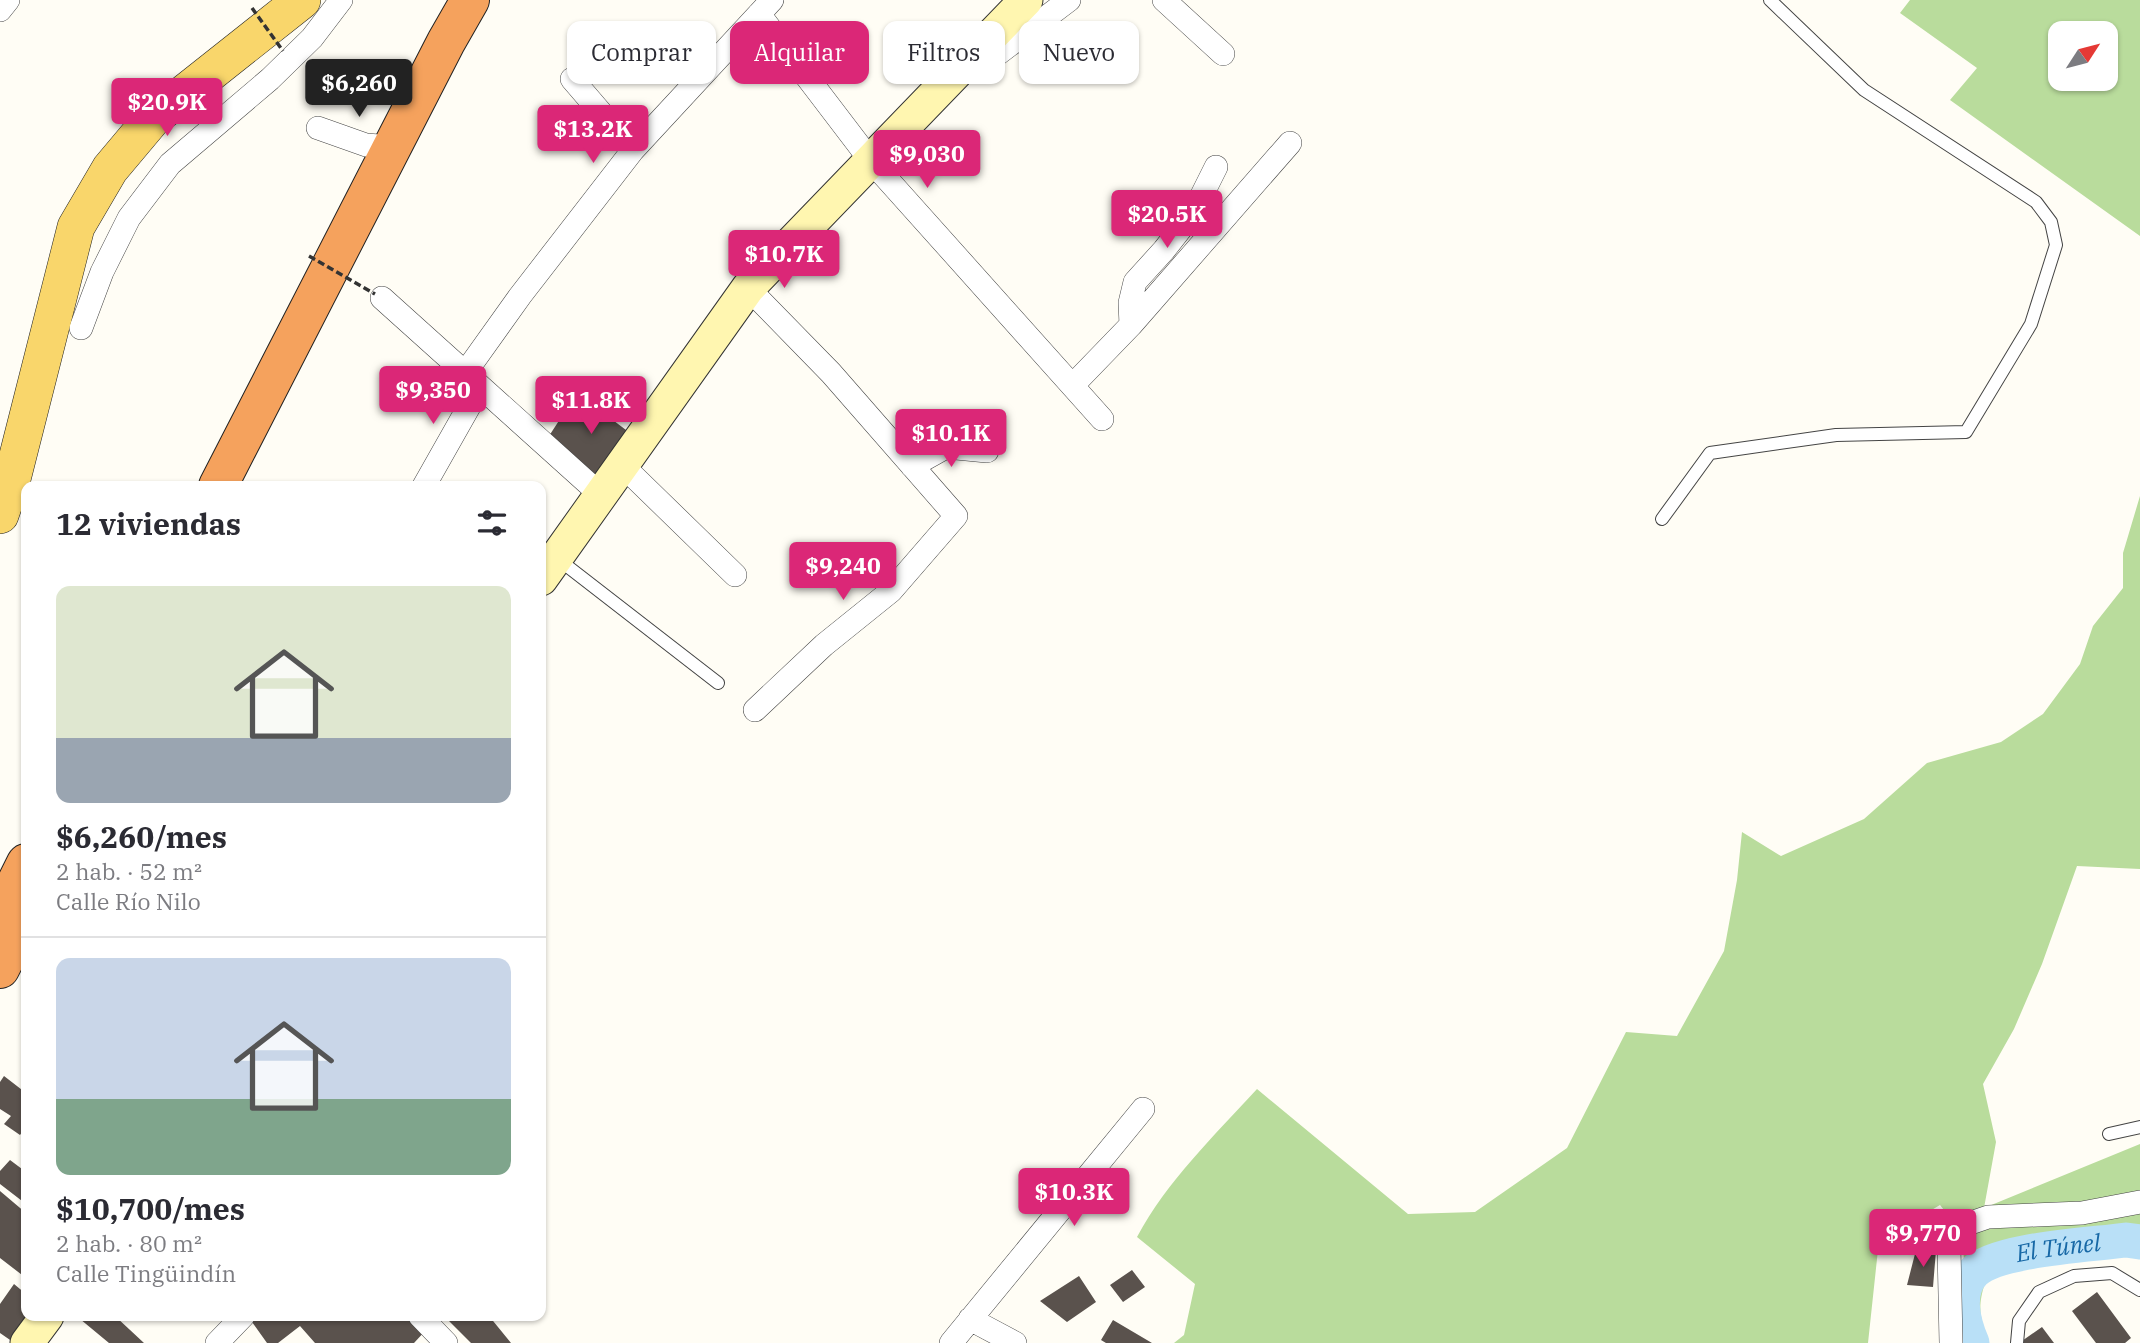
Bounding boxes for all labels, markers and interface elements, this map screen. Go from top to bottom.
chip: Comprar [567,21,716,84]
chip: Alquilar [730,21,869,84]
chip: Filtros [883,21,1005,84]
chip: Nuevo [1019,21,1139,84]
north arrow [2048,21,2118,91]
map controls [2048,21,2118,91]
pin: $6,260 [302,60,416,119]
text: $6,260 [321,67,397,97]
pin: $20.9K [110,78,224,138]
text: $20.9K [127,86,207,116]
pin: $13.2K [536,106,650,165]
text: $13.2K [553,113,633,143]
pin: $9,030 [870,130,984,190]
text: $9,030 [889,138,965,168]
pin: $20.5K [1110,190,1224,250]
text: $20.5K [1127,198,1207,228]
pin: $10.7K [727,230,841,290]
text: $10.7K [744,238,824,268]
pin: $9,350 [376,366,490,426]
text: $9,350 [395,374,471,404]
pin: $11.8K [534,376,648,436]
text: $11.8K [551,384,631,414]
pin: $10.1K [894,410,1008,469]
text: $10.1K [911,417,991,447]
text: 12 viviendas [56,504,241,543]
icon: filters [473,504,511,542]
pin: $9,240 [786,542,900,602]
text: $9,240 [805,550,881,580]
icon: home [221,631,347,757]
text: $6,260/mes [56,817,227,856]
text: 2 hab. · 52 m² [56,856,202,886]
text: Calle Río Nilo [56,886,201,916]
icon: home [221,1003,347,1129]
pin: $10.3K [1017,1168,1131,1228]
text: $10.3K [1034,1176,1114,1206]
text: $10,700/mes [56,1189,245,1228]
pin: $9,770 [1866,1210,1980,1269]
text: $9,770 [1885,1217,1961,1247]
water label: El Túnel [2012,1226,2103,1269]
text: 2 hab. · 80 m² [56,1228,202,1258]
text: Calle Tingüindín [56,1258,236,1288]

